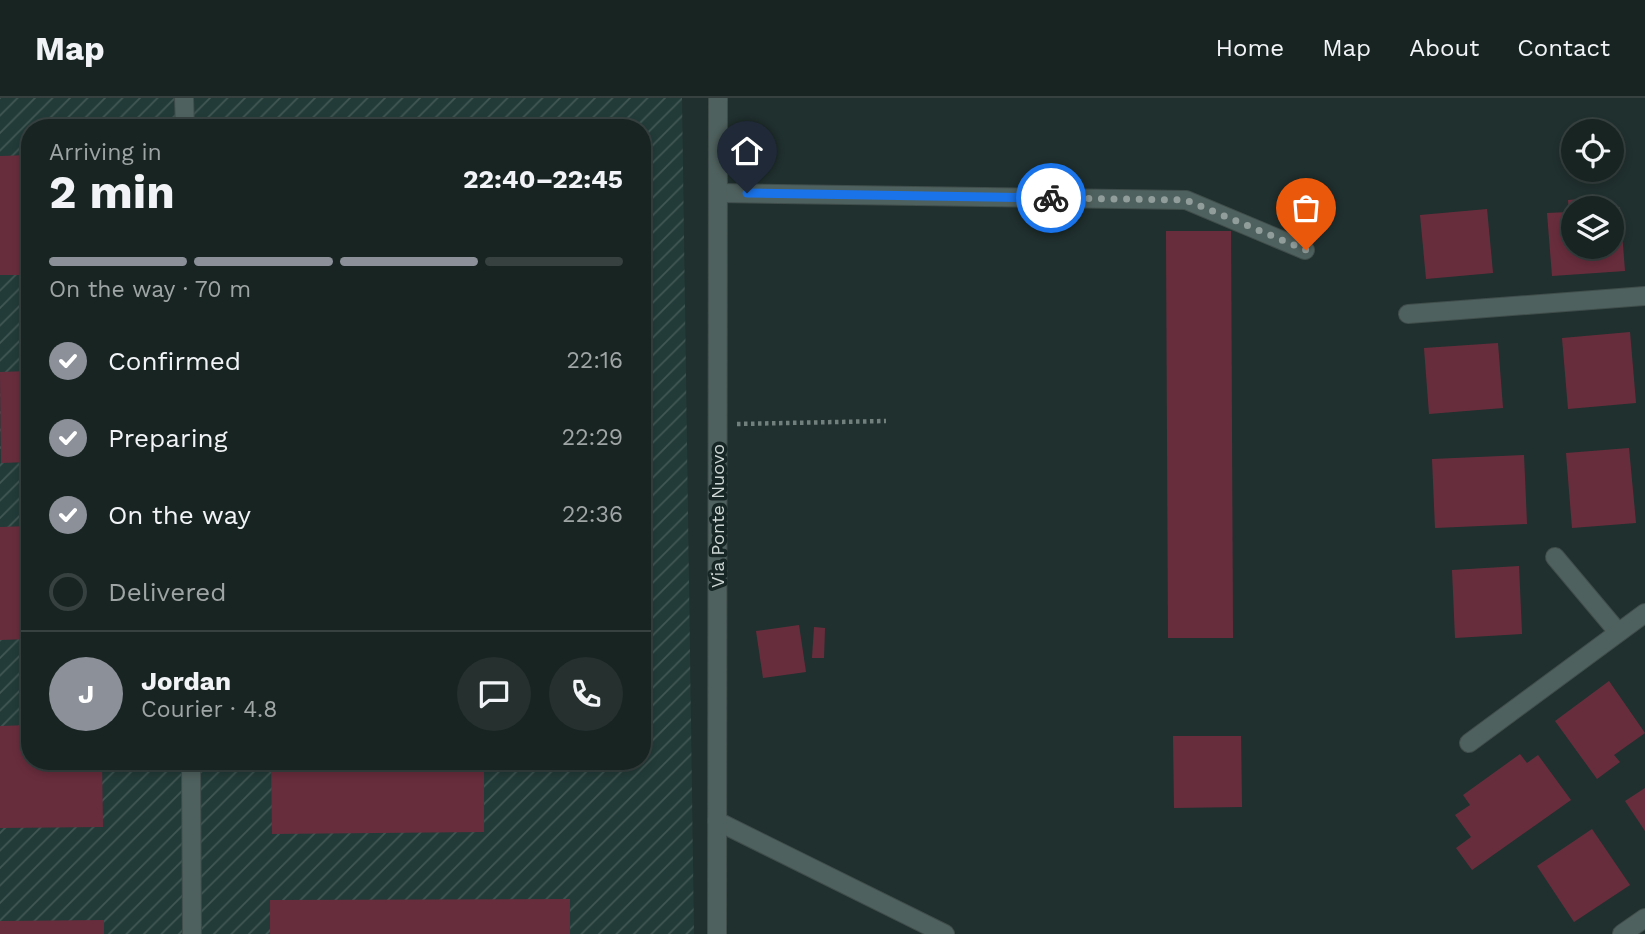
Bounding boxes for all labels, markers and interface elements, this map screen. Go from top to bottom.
text: Map [35,29,105,68]
text: Home [1216,34,1284,62]
text: Map [1322,34,1371,62]
text: About [1409,34,1479,62]
text: Contact [1517,34,1610,62]
map controls [1561,119,1624,259]
button: locate [1561,119,1624,182]
pin [717,121,777,193]
icon: home [728,132,766,170]
text: Arriving in [49,139,162,166]
courier [1016,163,1086,233]
text: 22:40–22:45 [463,164,623,194]
text: 2 min [49,165,175,219]
pin [1276,178,1336,250]
icon: bike [1032,179,1070,217]
icon: bag [1287,189,1325,227]
button: layers [1561,196,1624,259]
text: On the way · 70 m [49,276,251,303]
icon: check [49,342,87,380]
text: Confirmed [108,346,241,376]
text: 22:16 [566,347,623,374]
icon: check [49,419,87,457]
text: Preparing [108,423,228,453]
text: 22:29 [562,424,623,451]
street label: Via Ponte Nuovo [707,444,728,588]
icon: check [49,496,87,534]
text: On the way [108,500,251,530]
text: 22:36 [562,501,623,528]
text: Delivered [108,577,227,607]
button: chat [457,657,531,731]
button: phone [549,657,623,731]
text: Jordan [141,666,231,696]
text: J [78,679,94,709]
text: Courier · 4.8 [141,696,277,723]

